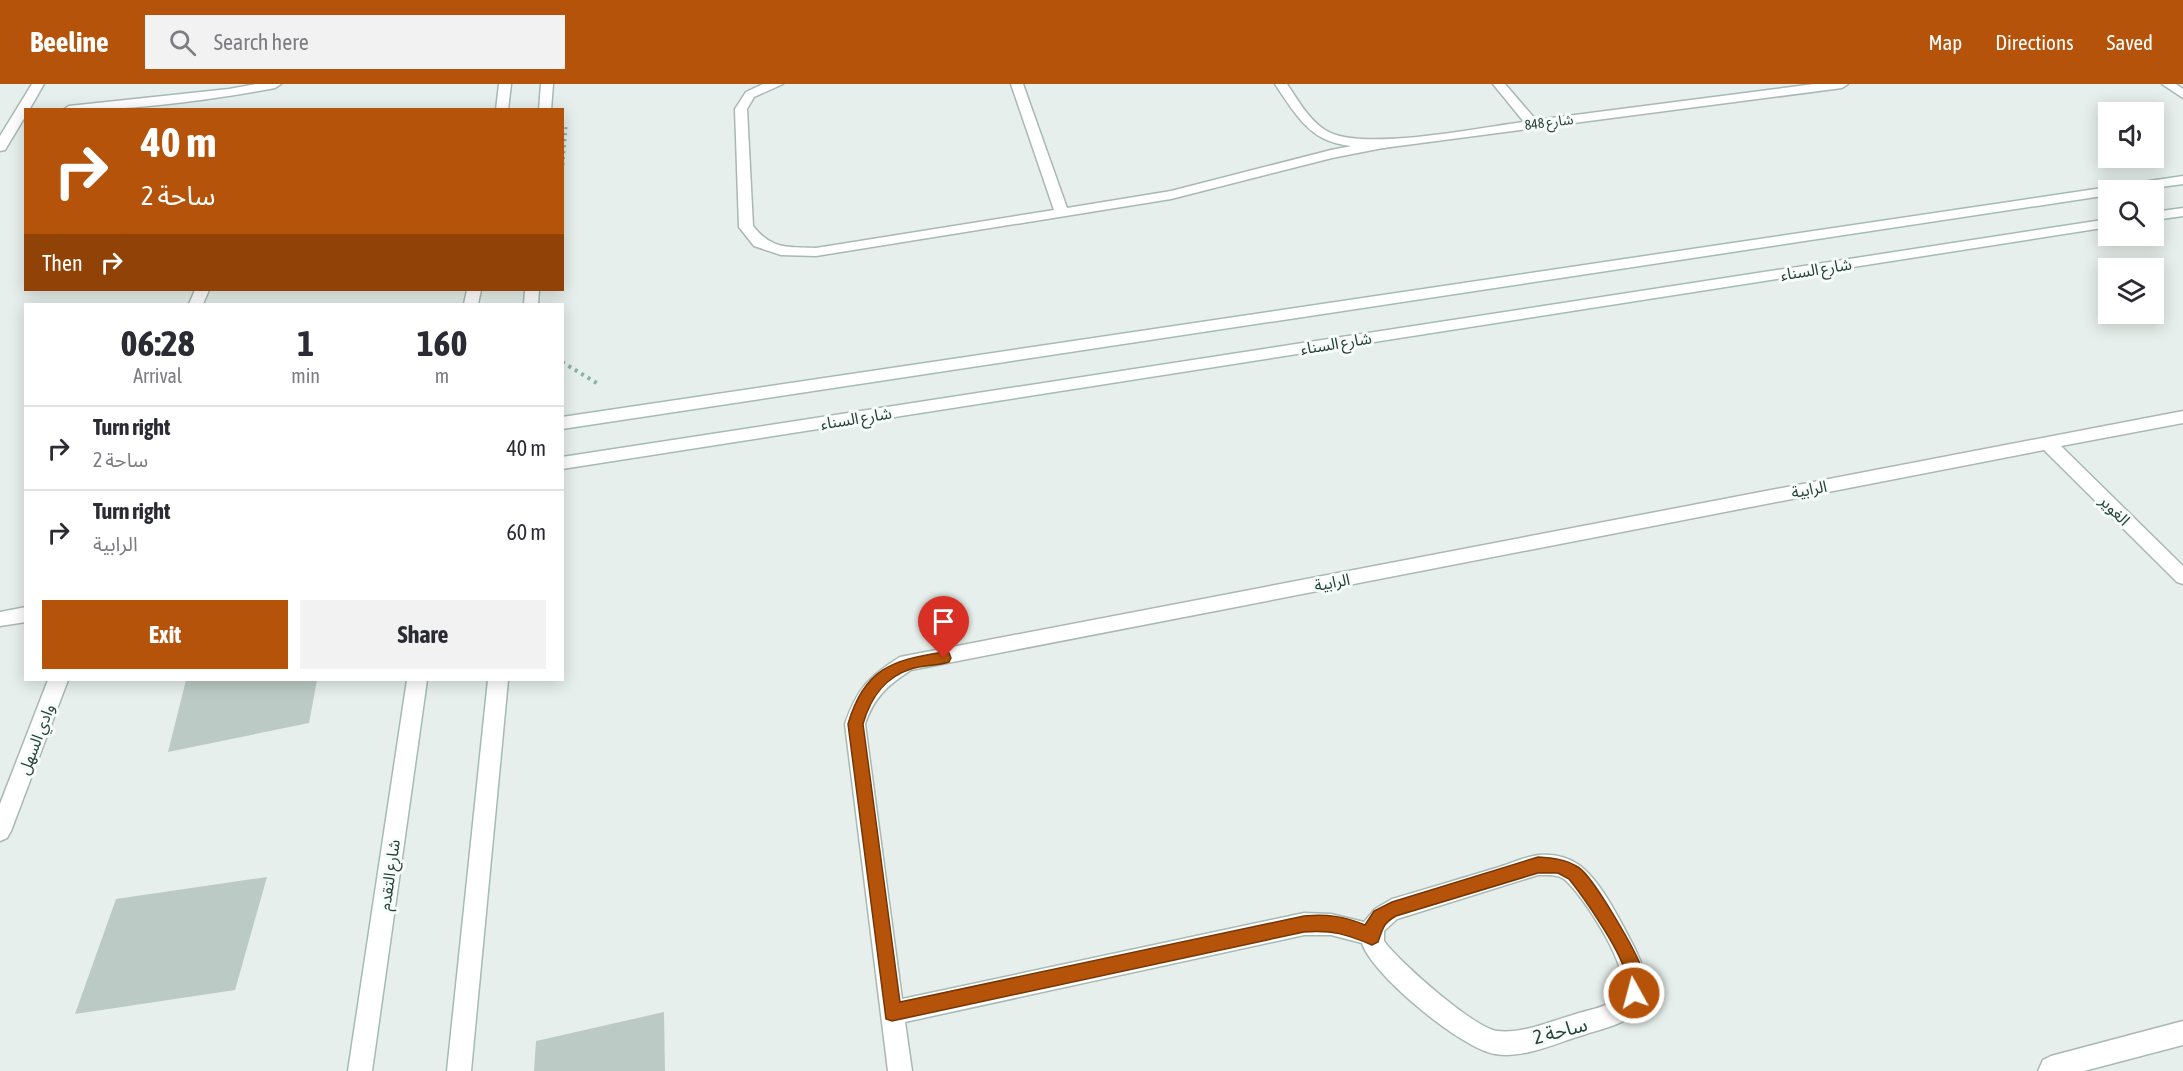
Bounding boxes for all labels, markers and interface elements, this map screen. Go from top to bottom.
search box [145,15,565,69]
text: Beeline [30,26,109,58]
icon: search [166,26,199,59]
text: Search here [214,29,309,55]
text: Map [1928,30,1962,54]
text: Directions [1995,30,2074,54]
text: Saved [2107,30,2153,54]
map controls [2098,102,2164,324]
button: sound [2098,102,2164,168]
street label: شارع 848 [1524,111,1575,136]
text: 40 m [141,118,216,166]
icon: right [42,132,120,210]
text: ساحة 2 [141,180,215,211]
button: search [2098,180,2164,246]
icon: right [95,246,128,279]
text: Then [42,250,83,276]
street label: شارع السناء [1779,255,1853,287]
button: layers [2098,258,2164,324]
text: 06:28 [121,322,195,364]
text: 1 [297,322,314,364]
text: 160 [417,322,467,364]
street label: شارع السناء [1299,329,1373,361]
text: Arrival [133,364,182,387]
text: min [291,364,320,387]
text: m [435,364,449,387]
street label: شارع السناء [819,404,893,436]
text: Turn right [93,414,170,440]
icon: right [42,432,75,465]
text: 40 m [506,435,546,461]
text: ساحة 2 [93,448,148,471]
street label: الرابية [1790,477,1828,502]
street label: الغوير [2095,491,2134,529]
text: Turn right [93,498,170,524]
icon: right [42,516,75,549]
text: 60 m [506,519,546,545]
text: الرابية [93,532,138,555]
street label: الرابية [1313,570,1351,595]
pin [918,596,969,658]
button: Exit [42,600,288,669]
button: Share [300,600,546,669]
icon: arrive [927,605,960,638]
street label: وادي السهل [14,701,61,778]
street label: شارع التقدم [375,838,407,912]
position arrow [1602,961,1666,1025]
street label: ساحة 2 [1530,1012,1590,1048]

